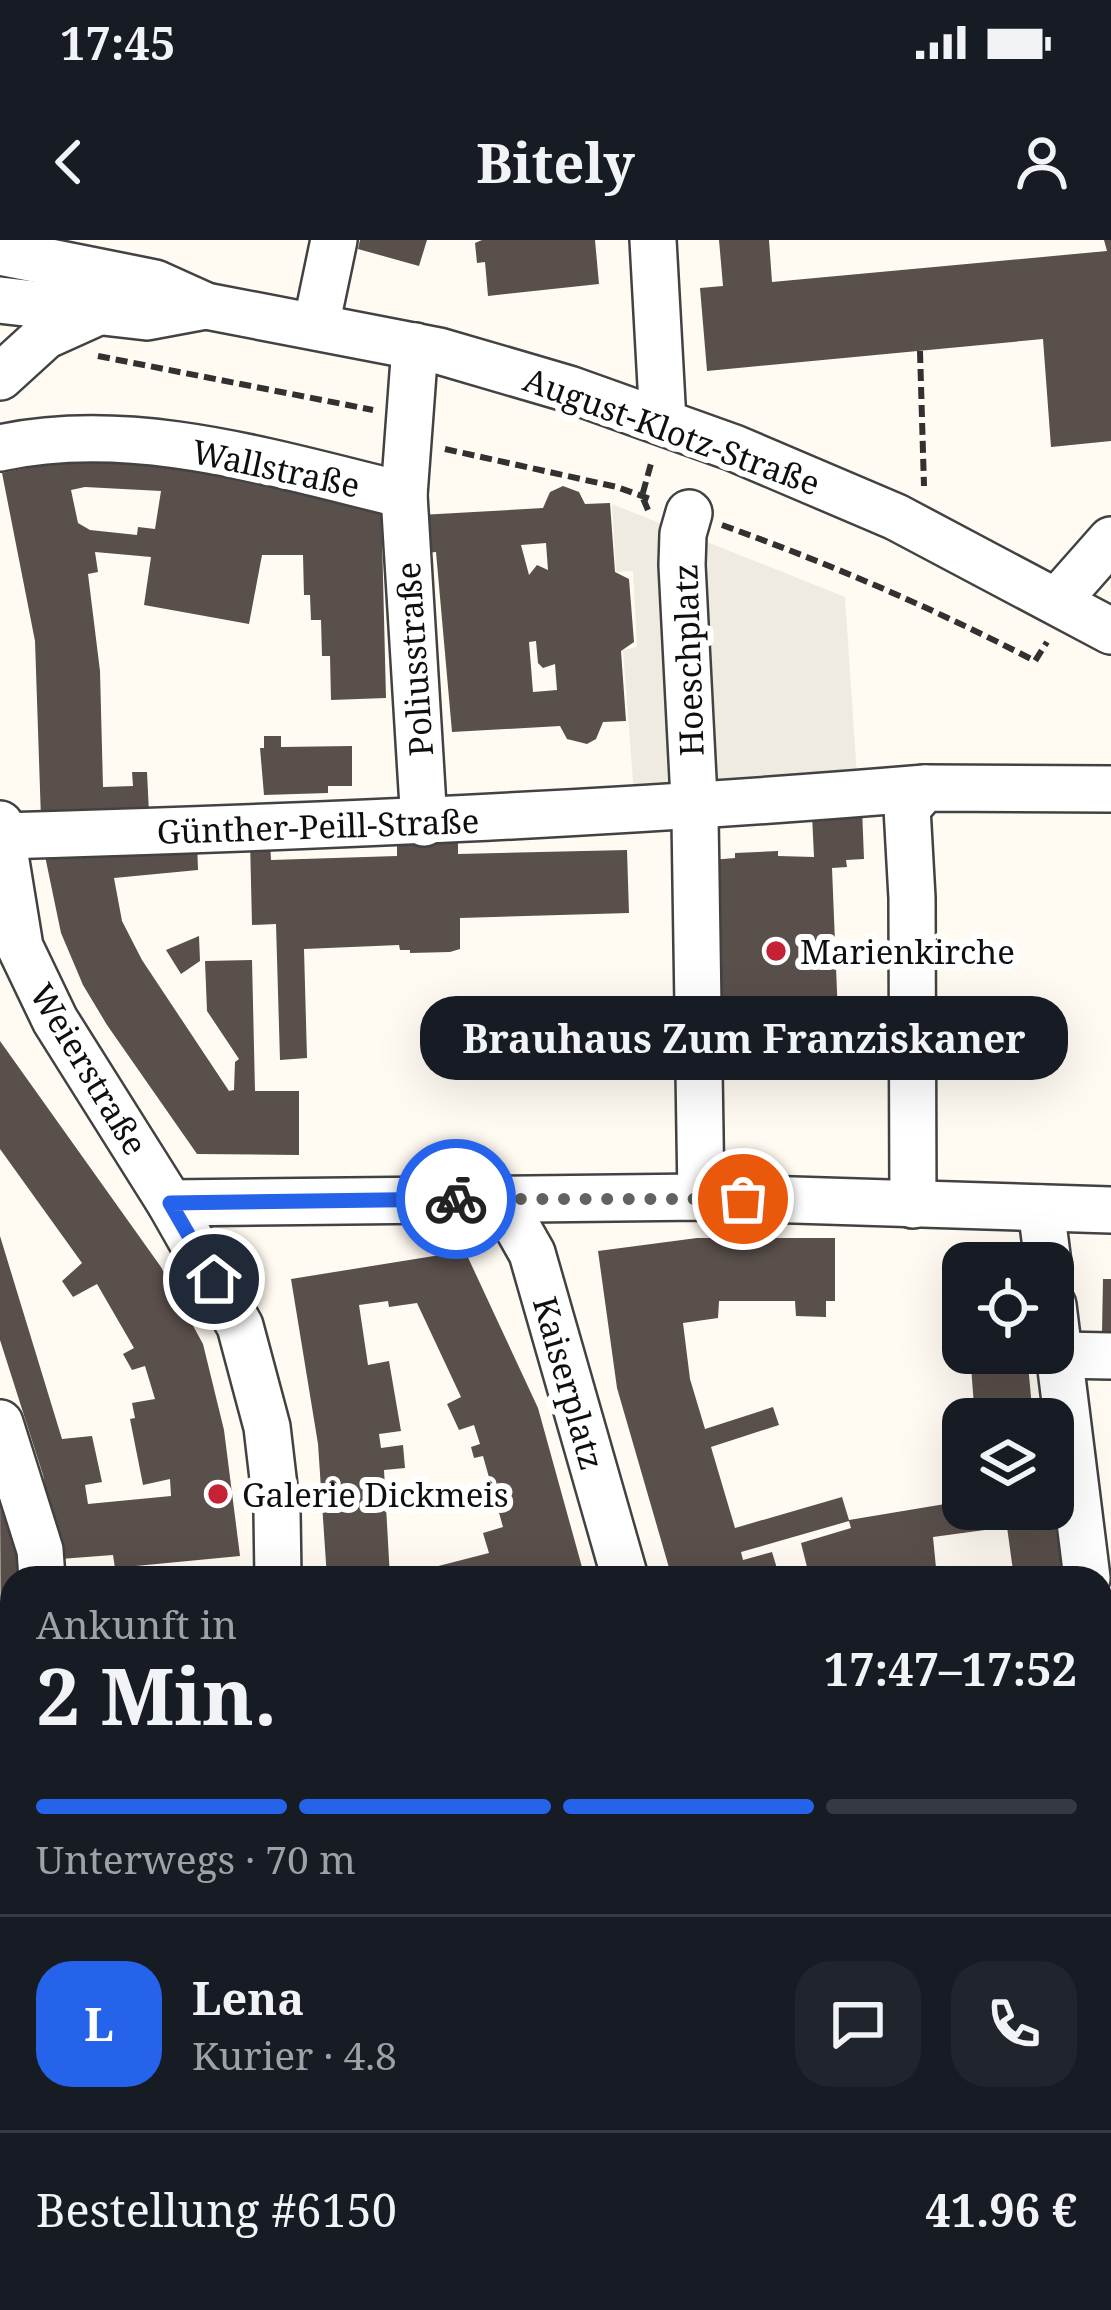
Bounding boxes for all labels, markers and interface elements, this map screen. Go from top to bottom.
text: 17:45 [60,12,175,73]
text: Bitely [476,125,635,199]
icon: back [36,129,102,195]
icon: person [1009,129,1075,195]
street label: August-Klotz-Straße [518,356,826,506]
street label: Wallstraße [188,428,364,508]
street label: Poliusstraße [385,560,443,758]
street label: Hoeschplatz [662,563,714,757]
street label: Günther-Peill-Straße [156,798,480,854]
place label: Marienkirche [800,929,1015,974]
marker: Marienkirche [763,938,789,964]
street label: Weierstraße [20,975,158,1163]
callout: Brauhaus Zum Franziskaner [419,995,1067,1079]
text: Brauhaus Zum Franziskaner [462,1011,1026,1064]
courier [396,1139,516,1259]
pin [692,1148,794,1250]
icon: bike [423,1166,489,1232]
icon: bag [710,1166,776,1232]
pin [163,1228,265,1330]
map controls [942,1242,1074,1530]
button: locate [942,1242,1074,1374]
icon: home [181,1246,247,1312]
street label: Kaiserplatz [523,1291,615,1475]
button: layers [942,1398,1074,1530]
place label: Galerie Dickmeis [242,1472,509,1517]
marker: Galerie Dickmeis [205,1481,231,1507]
text: Ankunft in [36,1597,237,1650]
text: 17:47–17:52 [824,1638,1077,1699]
text: 2 Min. [36,1642,277,1748]
text: Unterwegs · 70 m [36,1832,356,1885]
button: chat [795,1961,921,2087]
button: phone [951,1961,1077,2087]
text: Lena [192,1967,304,2028]
text: L [84,1993,114,2054]
text: Kurier · 4.8 [192,2028,397,2081]
text: Bestellung #6150 [36,2179,397,2240]
text: 41.96 € [925,2179,1077,2240]

